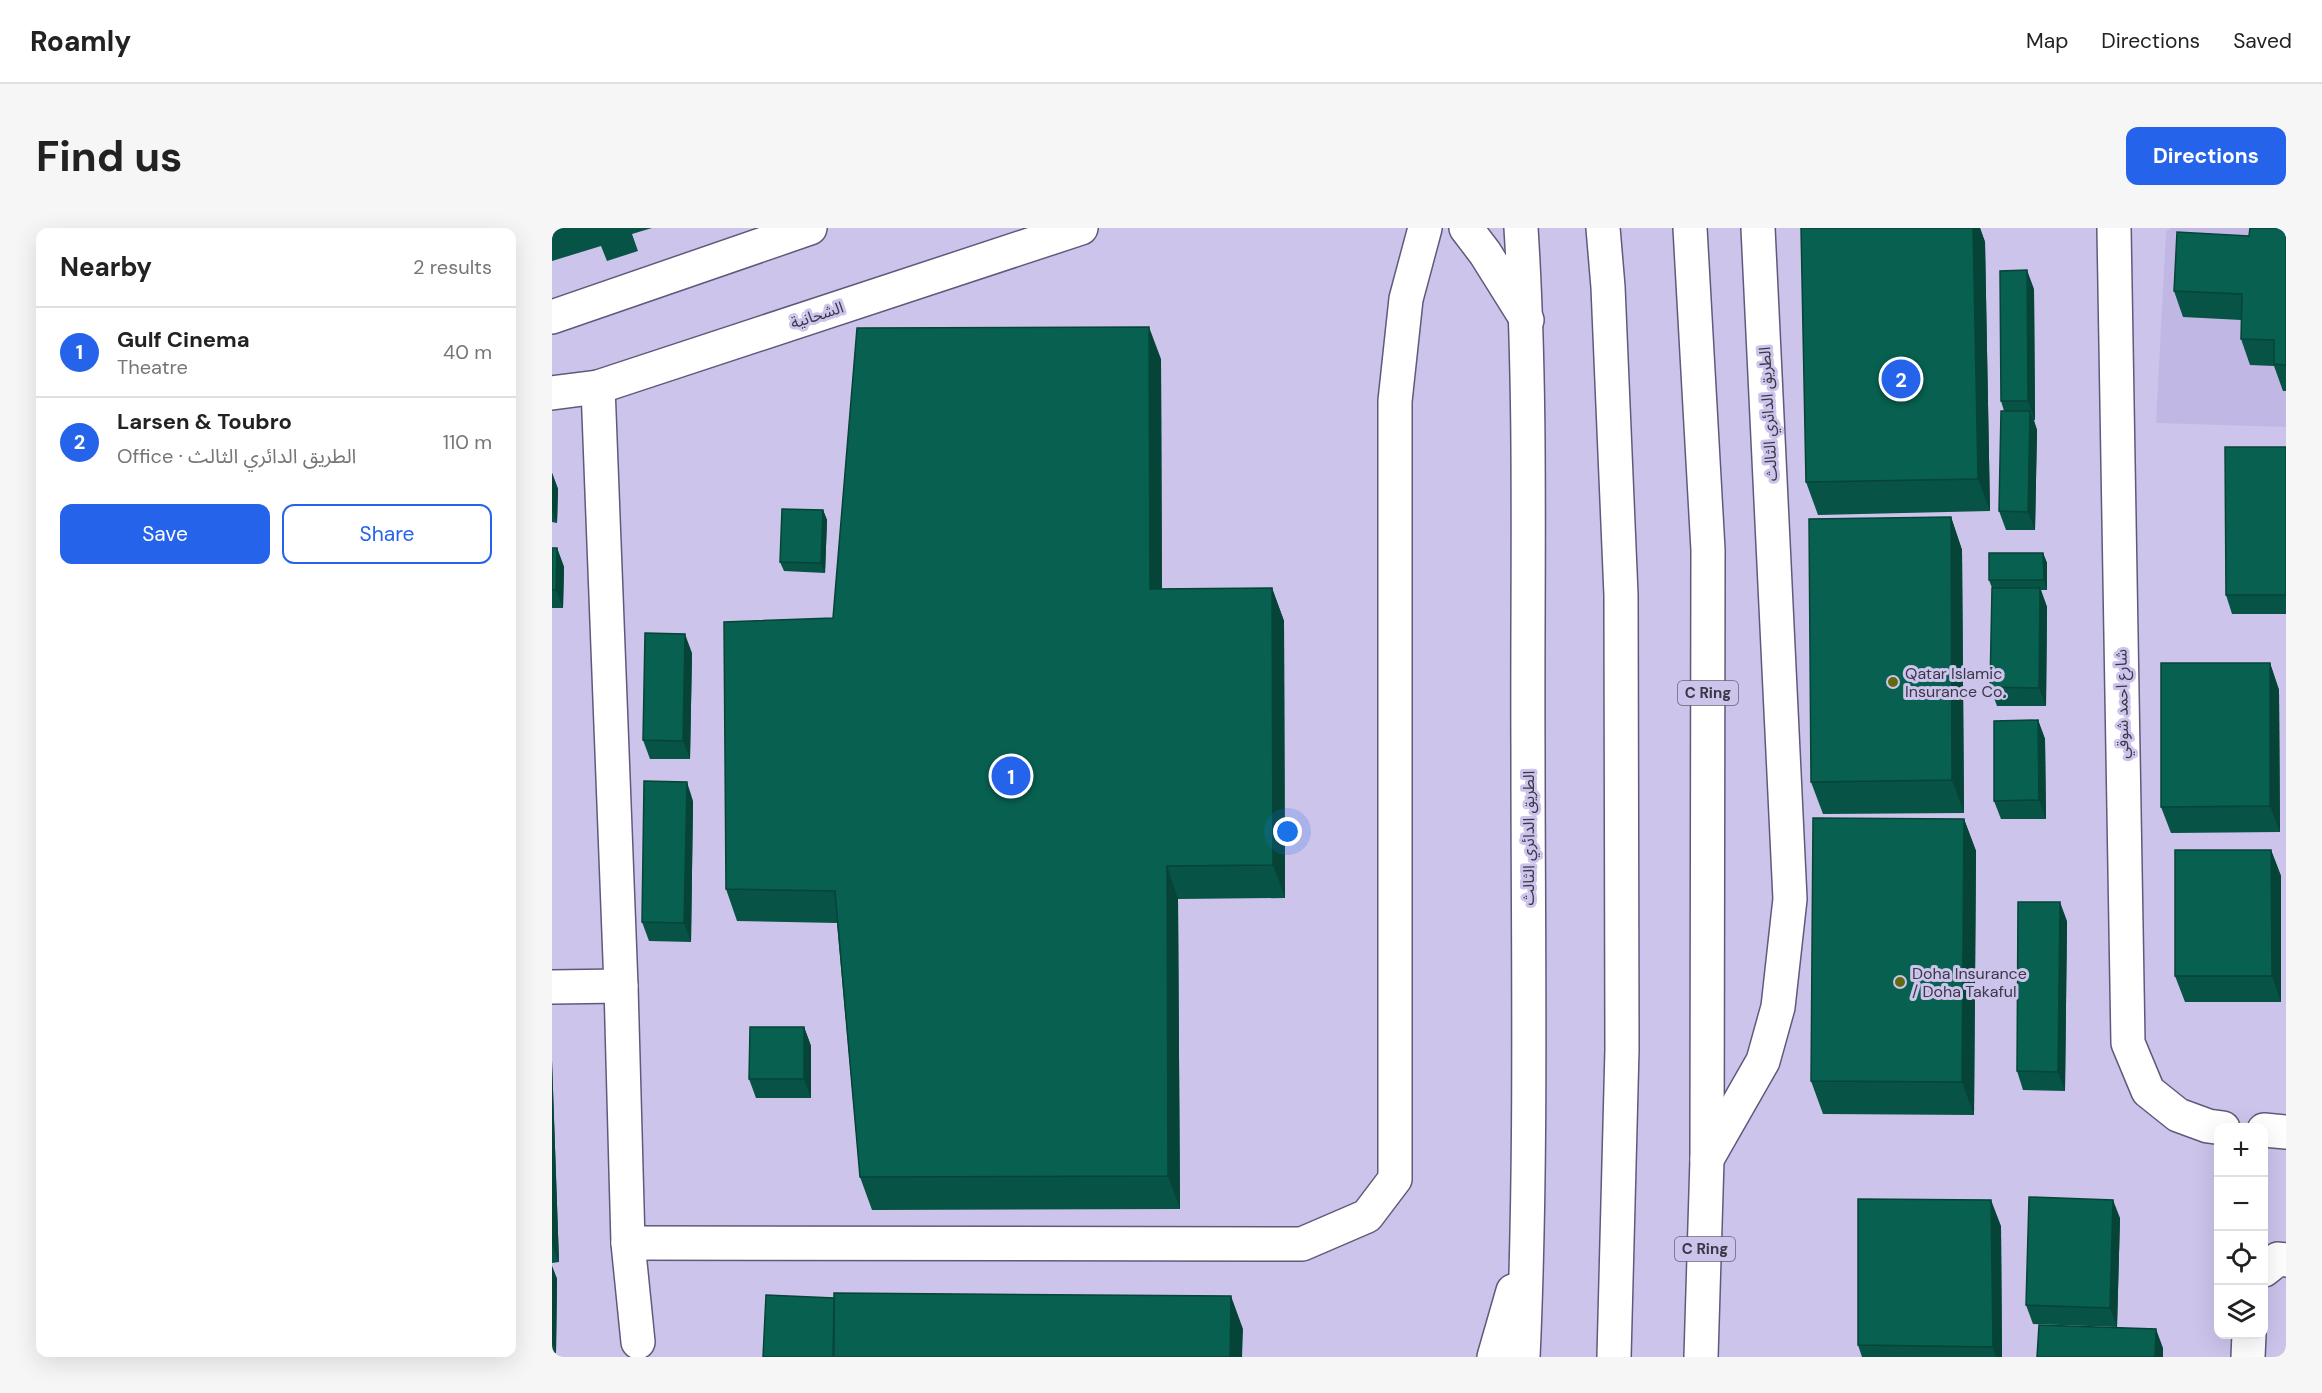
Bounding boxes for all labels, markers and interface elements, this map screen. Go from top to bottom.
text: Roamly [30,23,131,60]
text: Map [2026,27,2068,55]
text: Directions [2101,27,2200,55]
text: Saved [2233,27,2292,55]
button: Directions [2126,127,2286,185]
text: Find us [36,129,182,184]
text: Nearby [60,250,152,284]
text: 2 results [413,254,492,280]
street label: الشحانية [788,297,846,333]
text: Gulf Cinema [117,325,250,354]
text: 1 [76,339,83,365]
text: 40 m [443,339,492,365]
street label: الطريق الدائري الثالث [1754,346,1784,482]
text: Theatre [117,354,188,380]
pin: 2 [1882,356,1920,402]
text: Larsen & Toubro [117,407,292,436]
text: 2 [74,429,85,455]
text: 110 m [443,429,492,455]
text: Office · الطريق الدائري الثالث [117,443,356,469]
button: Save [60,504,270,564]
button: Share [282,504,492,564]
street label: شارع احمد شوقي [2111,649,2135,759]
place label: Qatar Islamic Insurance Co. [1905,663,2006,702]
marker: Qatar Islamic Insurance Co. [1886,675,1900,689]
road number: C Ring [1678,681,1738,705]
pin: 1 [992,754,1030,798]
street label: الطريق الدائري الثالث [1518,771,1540,905]
your location [1273,817,1302,846]
place label: Doha Insurance / Doha Takaful [1912,963,2027,1002]
marker: Doha Insurance / Doha Takaful [1893,975,1907,989]
map controls [2214,1123,2268,1339]
button: + [2214,1123,2268,1177]
button: − [2214,1177,2268,1231]
button: locate [2214,1231,2268,1285]
road number: C Ring [1675,1237,1735,1261]
button: layers [2214,1285,2268,1339]

